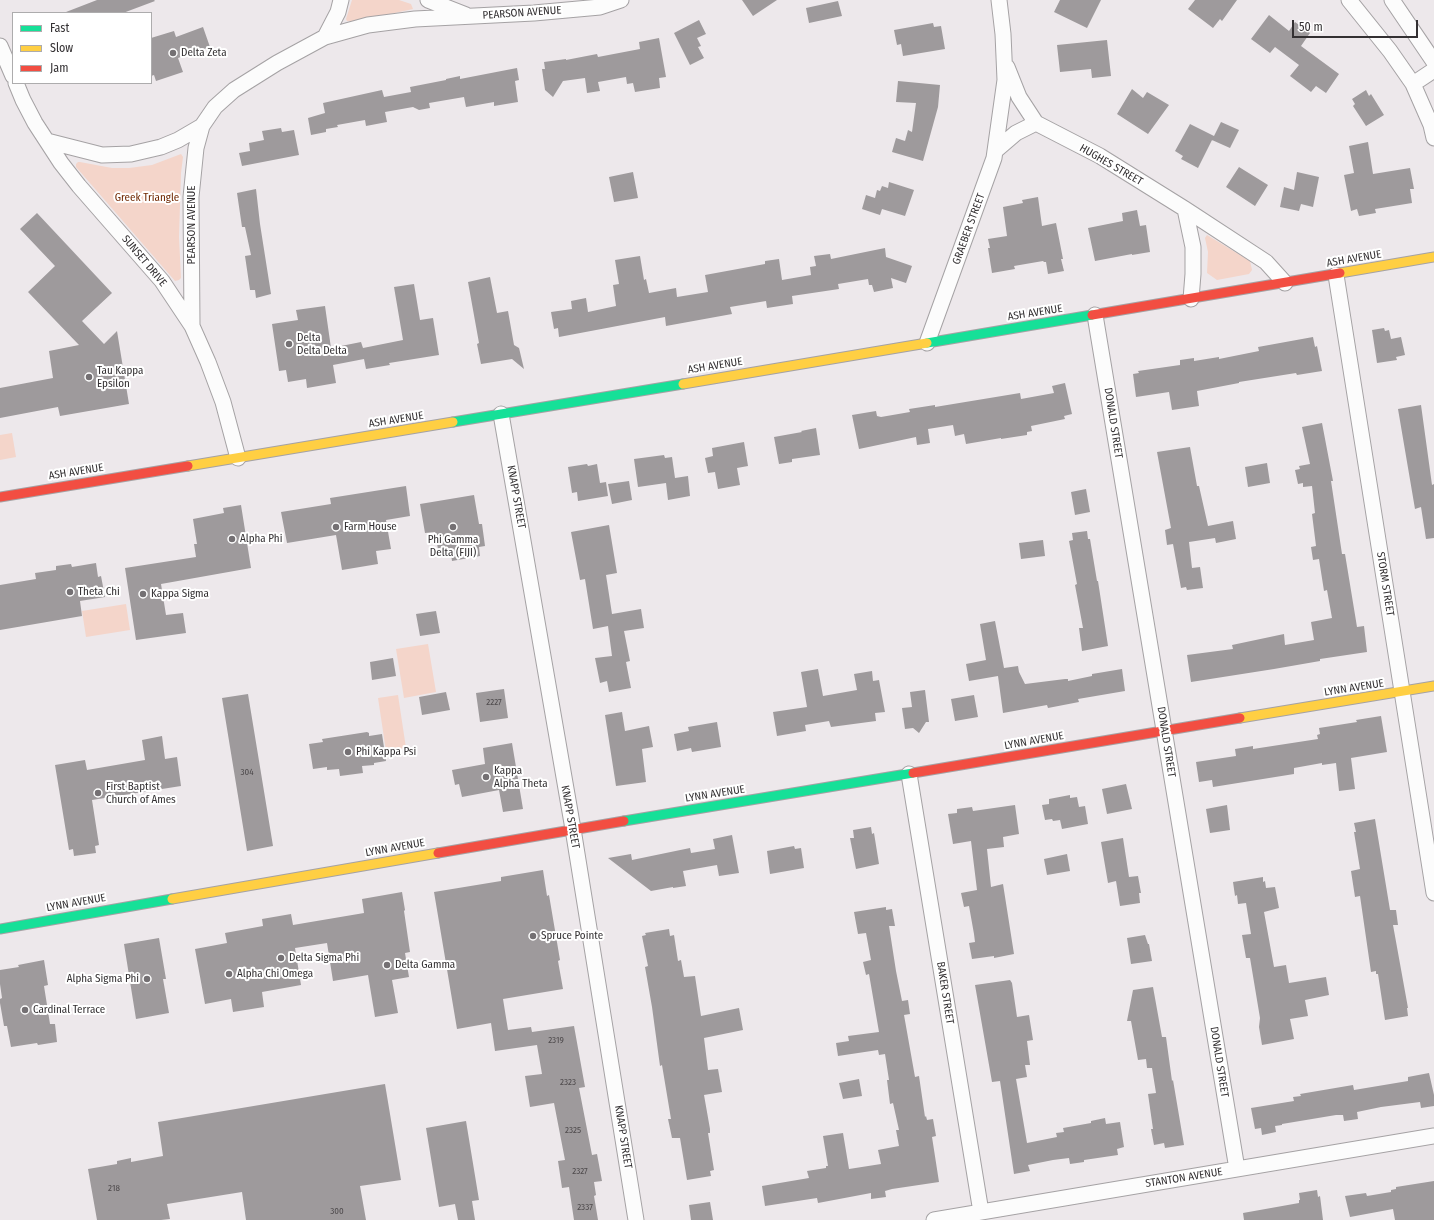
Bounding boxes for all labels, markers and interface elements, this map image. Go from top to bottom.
street label: PEARSON AVENUE [482,4,562,22]
legend [12,12,152,84]
scale bar [1294,12,1420,38]
text: 50 m [1299,20,1323,34]
text: Fast [50,21,69,35]
text: Slow [50,41,73,55]
place label: Delta Zeta [181,46,227,60]
marker: Delta Zeta [168,48,178,58]
text: Jam [50,61,68,75]
street label: HUGHES STREET [1077,142,1145,188]
street label: PEARSON AVENUE [185,186,199,264]
park label: Greek Triangle [115,191,179,205]
street label: GRAEBER STREET [950,192,988,266]
street label: SUNSET DRIVE [119,233,169,289]
street label: ASH AVENUE [1326,248,1382,270]
street label: ASH AVENUE [1007,302,1063,324]
place label: Delta Delta Delta [297,331,347,357]
marker: Delta Delta Delta [284,339,294,349]
street label: ASH AVENUE [687,355,743,377]
place label: Tau Kappa Epsilon [97,364,143,390]
marker: Tau Kappa Epsilon [84,372,94,382]
street label: DONALD STREET [1101,387,1125,459]
street label: ASH AVENUE [368,409,424,431]
street label: ASH AVENUE [48,461,104,483]
street label: KNAPP STREET [504,464,528,530]
place label: Farm House [344,520,397,534]
marker: Farm House [331,522,341,532]
marker: Phi Gamma Delta (FIJI) [448,522,458,532]
place label: Alpha Phi [240,532,282,546]
place label: Phi Gamma Delta (FIJI) [428,533,478,559]
marker: Alpha Phi [227,534,237,544]
street label: STORM STREET [1373,551,1397,617]
place label: Theta Chi [78,585,120,599]
marker: Theta Chi [65,587,75,597]
place label: Kappa Sigma [151,587,209,601]
marker: Kappa Sigma [138,589,148,599]
street label: LYNN AVENUE [1323,677,1385,699]
house number: 2227 [486,697,502,707]
street label: DONALD STREET [1154,706,1178,778]
street label: LYNN AVENUE [1003,729,1065,753]
place label: Phi Kappa Psi [356,745,416,759]
marker: Phi Kappa Psi [343,747,353,757]
place label: Kappa Alpha Theta [494,764,548,790]
house number: 304 [240,767,254,777]
marker: Kappa Alpha Theta [481,772,491,782]
place label: First Baptist Church of Ames [106,780,176,806]
street label: LYNN AVENUE [684,783,746,805]
street label: KNAPP STREET [558,784,582,850]
marker: First Baptist Church of Ames [93,788,103,798]
street label: LYNN AVENUE [364,836,426,860]
street label: LYNN AVENUE [45,891,107,915]
place label: Spruce Pointe [541,929,603,943]
marker: Spruce Pointe [528,931,538,941]
place label: Delta Sigma Phi [289,951,359,965]
marker: Delta Sigma Phi [276,953,286,963]
place label: Delta Gamma [395,958,455,972]
marker: Delta Gamma [382,960,392,970]
street label: BAKER STREET [934,961,956,1025]
place label: Alpha Chi Omega [237,967,313,981]
marker: Alpha Chi Omega [224,969,234,979]
place label: Alpha Sigma Phi [67,972,139,986]
marker: Alpha Sigma Phi [142,974,152,984]
place label: Cardinal Terrace [33,1003,105,1017]
marker: Cardinal Terrace [20,1005,30,1015]
street label: DONALD STREET [1207,1026,1231,1098]
house number: 2319 [548,1035,564,1045]
house number: 2323 [560,1077,576,1087]
street label: KNAPP STREET [611,1104,635,1170]
house number: 2325 [565,1125,581,1135]
street label: STANTON AVENUE [1145,1165,1223,1191]
house number: 2327 [572,1166,588,1176]
house number: 218 [108,1183,120,1193]
house number: 2337 [577,1202,593,1212]
house number: 300 [330,1206,344,1216]

